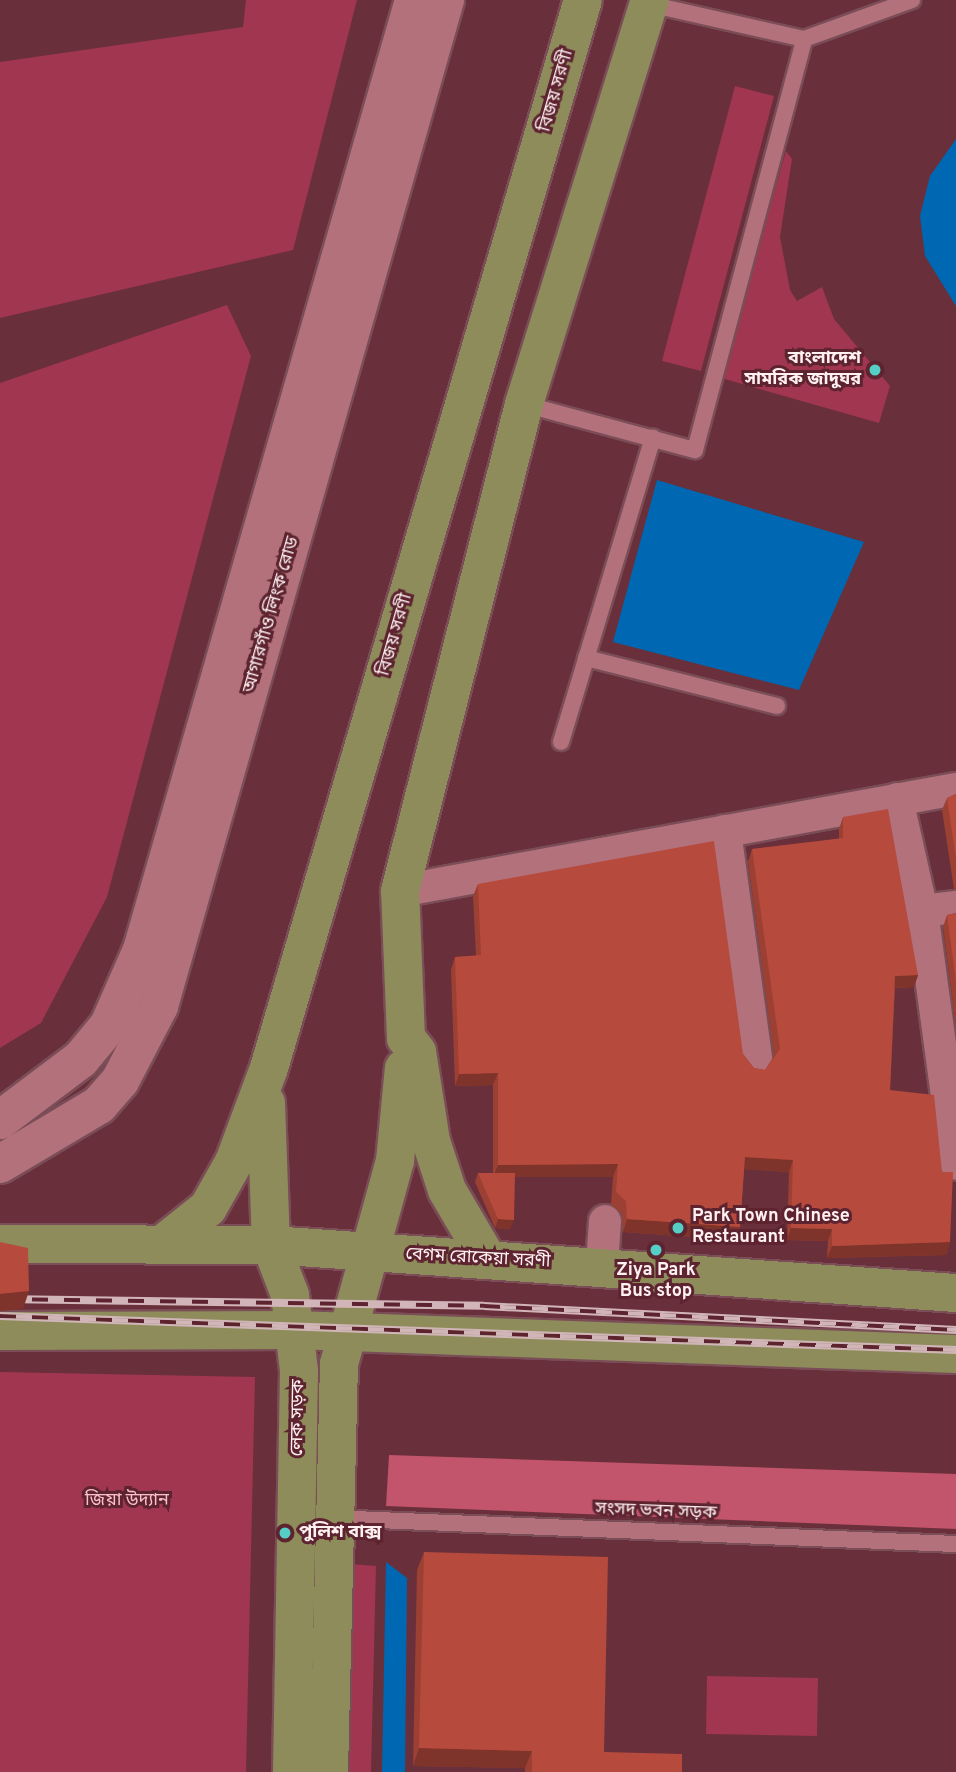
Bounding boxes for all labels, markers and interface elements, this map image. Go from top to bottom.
street label: বিজয় সরণী [535,47,579,135]
place label: বাংলাদেশ সামরিক জাদুঘর [744,349,861,392]
marker: বাংলাদেশ সামরিক জাদুঘর [867,362,883,378]
street label: আগারগাঁও লিংক রোড [239,534,305,696]
street label: বিজয় সরণী [374,591,418,679]
place label: Park Town Chinese Restaurant [692,1207,850,1250]
marker: Park Town Chinese Restaurant [670,1220,686,1236]
marker: Ziya Park Bus stop [648,1242,664,1258]
street label: বেগম রোকেয়া সরণী [405,1244,551,1274]
place label: Ziya Park Bus stop [616,1261,696,1304]
street label: লেক সড়ক [288,1379,310,1457]
park label: জিয়া উদ্যান [85,1490,169,1512]
street label: সংসদ ভবন সড়ক [595,1499,717,1525]
place label: পুলিশ বাক্স [299,1522,381,1544]
marker: পুলিশ বাক্স [277,1525,293,1541]

